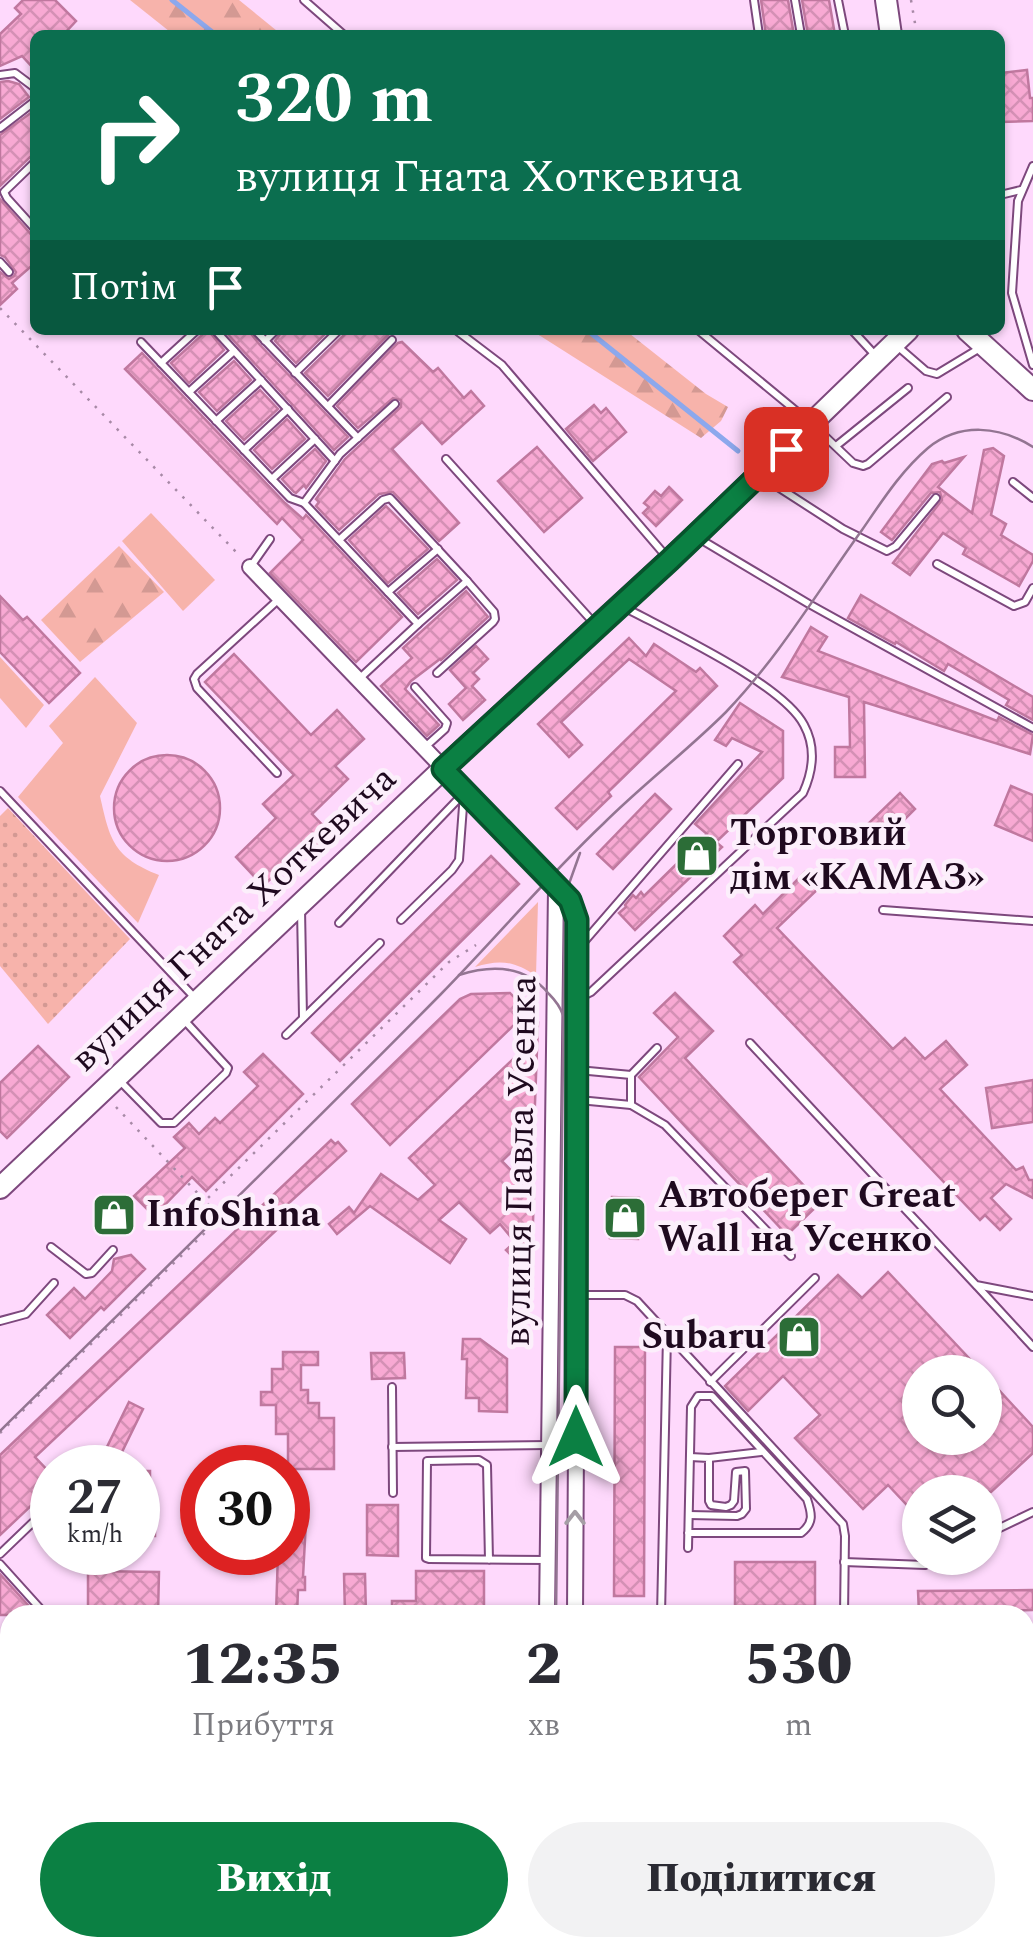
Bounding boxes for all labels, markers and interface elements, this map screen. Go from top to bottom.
text: 320 m [235,47,433,153]
icon: right [70,70,200,200]
text: вулиця Гната Хоткевича [235,143,742,212]
text: Потім [70,259,178,317]
icon: arrive [198,260,253,315]
pin [744,407,829,492]
icon: arrive [759,422,814,477]
street label: вулиця Гната Хоткевича [58,751,411,1086]
place label: Торговий дім «КАМАЗ» [730,805,985,907]
shop icon: Торговий дім «КАМАЗ» [674,833,720,879]
street label: вулиця Павла Усенка [489,975,553,1347]
place label: Автоберег Great Wall на Усенко [658,1167,956,1269]
place label: InfoShina [146,1186,321,1244]
shop icon: InfoShina [91,1192,137,1238]
shop icon: Автоберег Great Wall на Усенко [602,1195,648,1241]
place label: Subaru [642,1308,766,1366]
shop icon: Subaru [776,1314,822,1360]
map controls [902,1355,1002,1575]
button: search [902,1355,1002,1455]
position arrow [524,1385,628,1489]
speed limit sign: 30 [180,1445,310,1575]
text: 27 [67,1460,123,1536]
button: layers [902,1475,1002,1575]
one-way arrow [565,1509,586,1525]
text: km/h [67,1516,123,1554]
text: 12:35 [183,1619,343,1711]
text: 2 [526,1619,562,1711]
text: 530 [744,1619,852,1711]
text: Прибуття [191,1701,335,1750]
text: хв [528,1701,560,1750]
text: m [785,1701,812,1750]
button: Вихід [40,1822,508,1937]
button: Поділитися [528,1822,995,1937]

